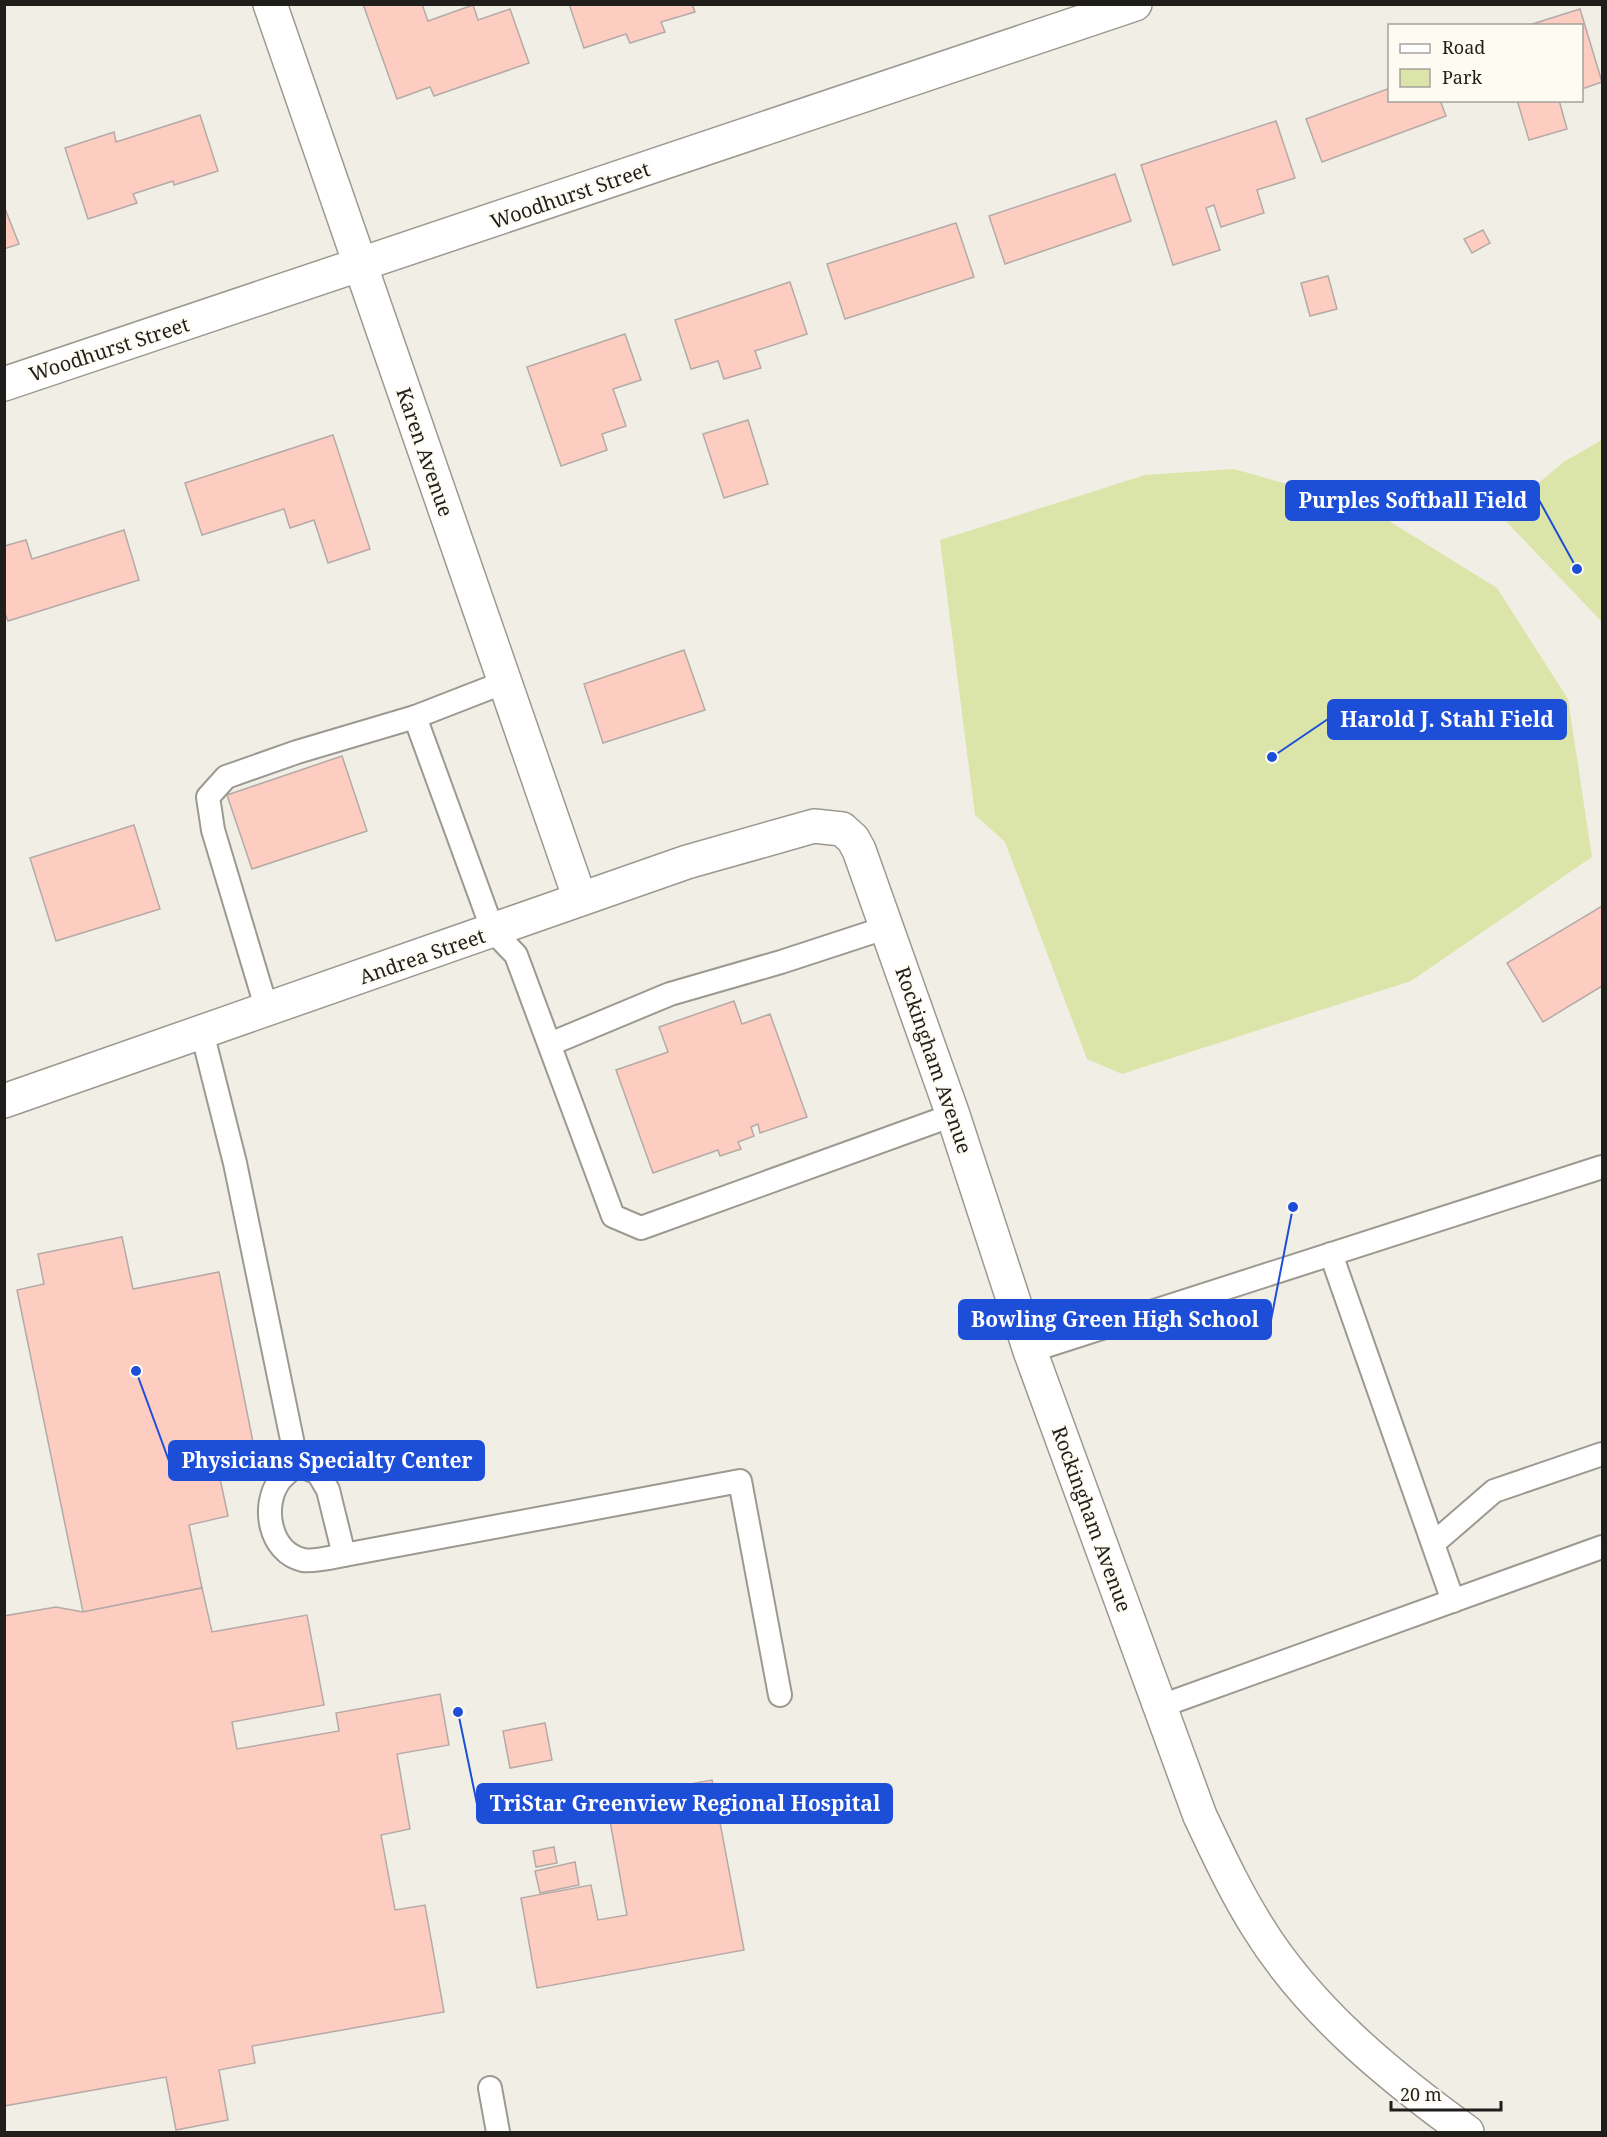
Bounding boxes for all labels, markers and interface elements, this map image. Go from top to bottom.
legend [1388,24,1583,102]
text: Road [1442,35,1485,59]
text: Park [1442,65,1482,89]
street label: Woodhurst Street [487,155,653,235]
street label: Woodhurst Street [25,310,193,388]
street label: Karen Avenue [390,384,460,520]
callout: Purples Softball Field [1286,481,1539,520]
text: Purples Softball Field [1299,486,1528,514]
callout: Harold J. Stahl Field [1328,700,1566,739]
text: Harold J. Stahl Field [1340,705,1554,733]
street label: Andrea Street [355,922,489,990]
street label: Rockingham Avenue [889,963,979,1157]
callout: Bowling Green High School [959,1300,1271,1339]
text: Bowling Green High School [971,1305,1260,1333]
street label: Rockingham Avenue [1046,1422,1138,1616]
callout: Physicians Specialty Center [169,1441,484,1480]
text: Physicians Specialty Center [181,1446,473,1474]
callout: TriStar Greenview Regional Hospital [477,1784,892,1823]
text: TriStar Greenview Regional Hospital [490,1789,881,1817]
scale bar [1391,2074,1500,2112]
text: 20 m [1400,2082,1442,2106]

